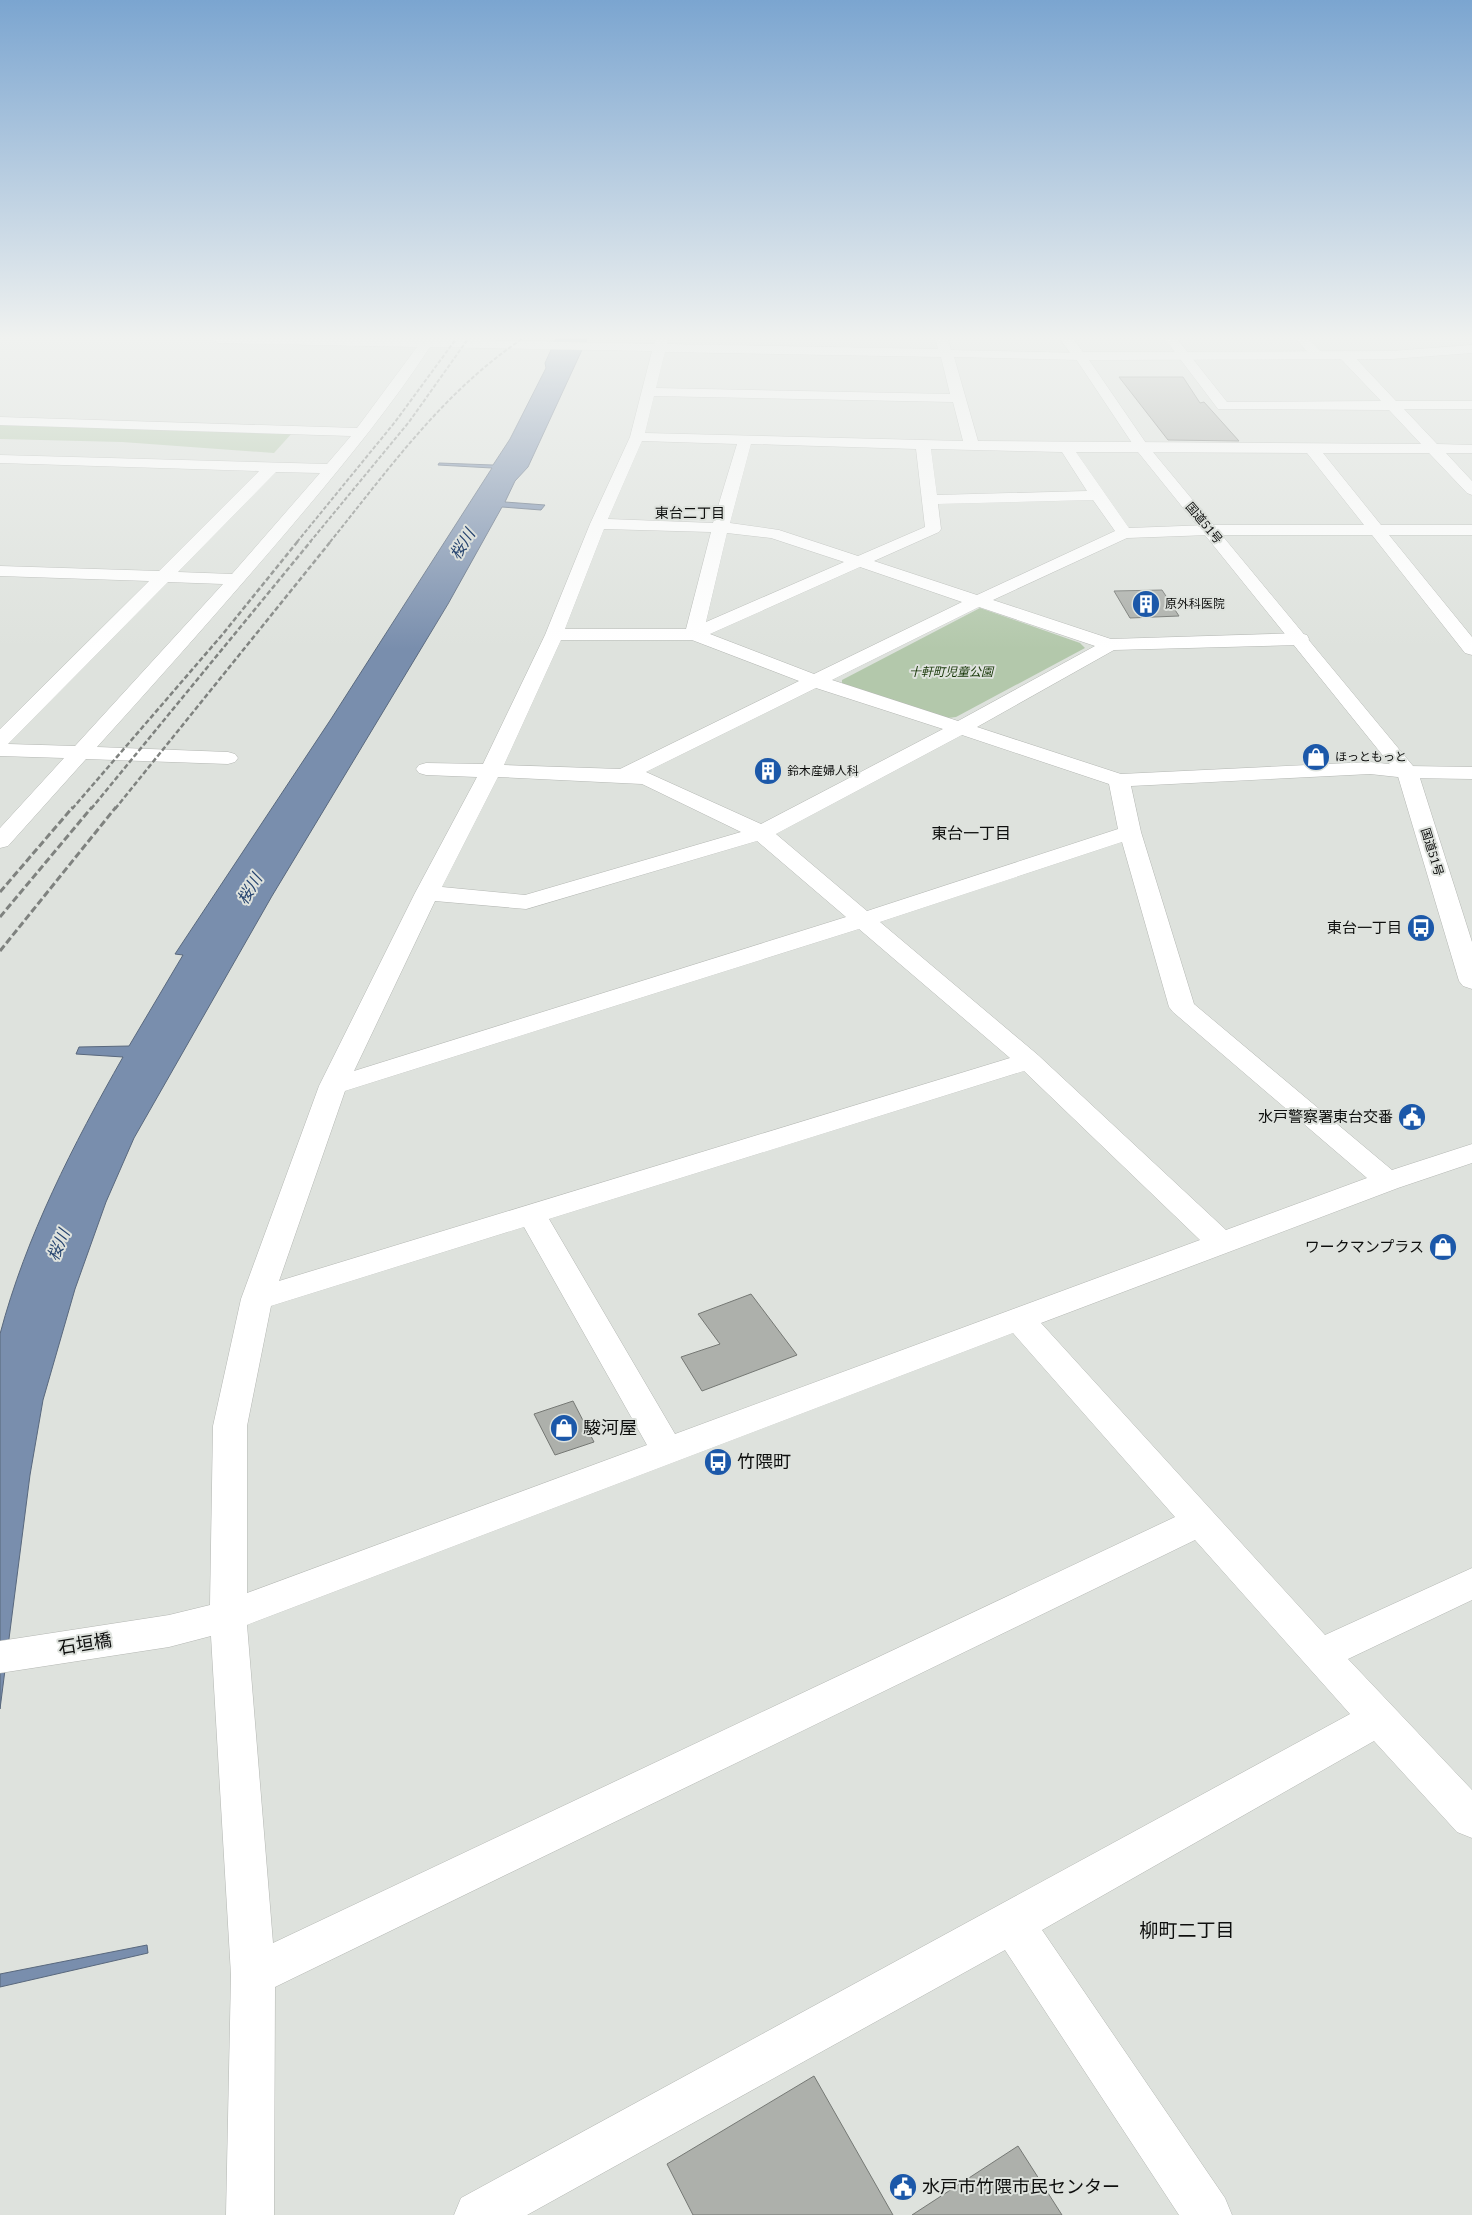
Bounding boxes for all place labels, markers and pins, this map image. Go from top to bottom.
building icon: 原外科医院 [1131,589,1161,619]
place label: 原外科医院 [1165,595,1225,612]
shop icon: ほっともっと [1301,742,1331,772]
place label: ほっともっと [1335,748,1407,765]
building icon: 鈴木産婦人科 [753,756,783,786]
place label: 鈴木産婦人科 [787,762,859,779]
bus stop icon: 東台一丁目 [1406,913,1436,943]
place label: 東台一丁目 [1327,917,1402,937]
public building icon: 水戸警察署東台交番 [1397,1102,1427,1132]
place label: 水戸警察署東台交番 [1258,1106,1393,1126]
shop icon: ワークマンプラス [1428,1232,1458,1262]
place label: ワークマンプラス [1305,1236,1424,1256]
shop icon: 駿河屋 [549,1413,579,1443]
place label: 駿河屋 [583,1415,637,1439]
bus stop icon: 竹隈町 [703,1447,733,1477]
place label: 竹隈町 [737,1449,791,1473]
public building icon: 水戸市竹隈市民センター [888,2172,918,2202]
place label: 水戸市竹隈市民センター [922,2174,1120,2198]

